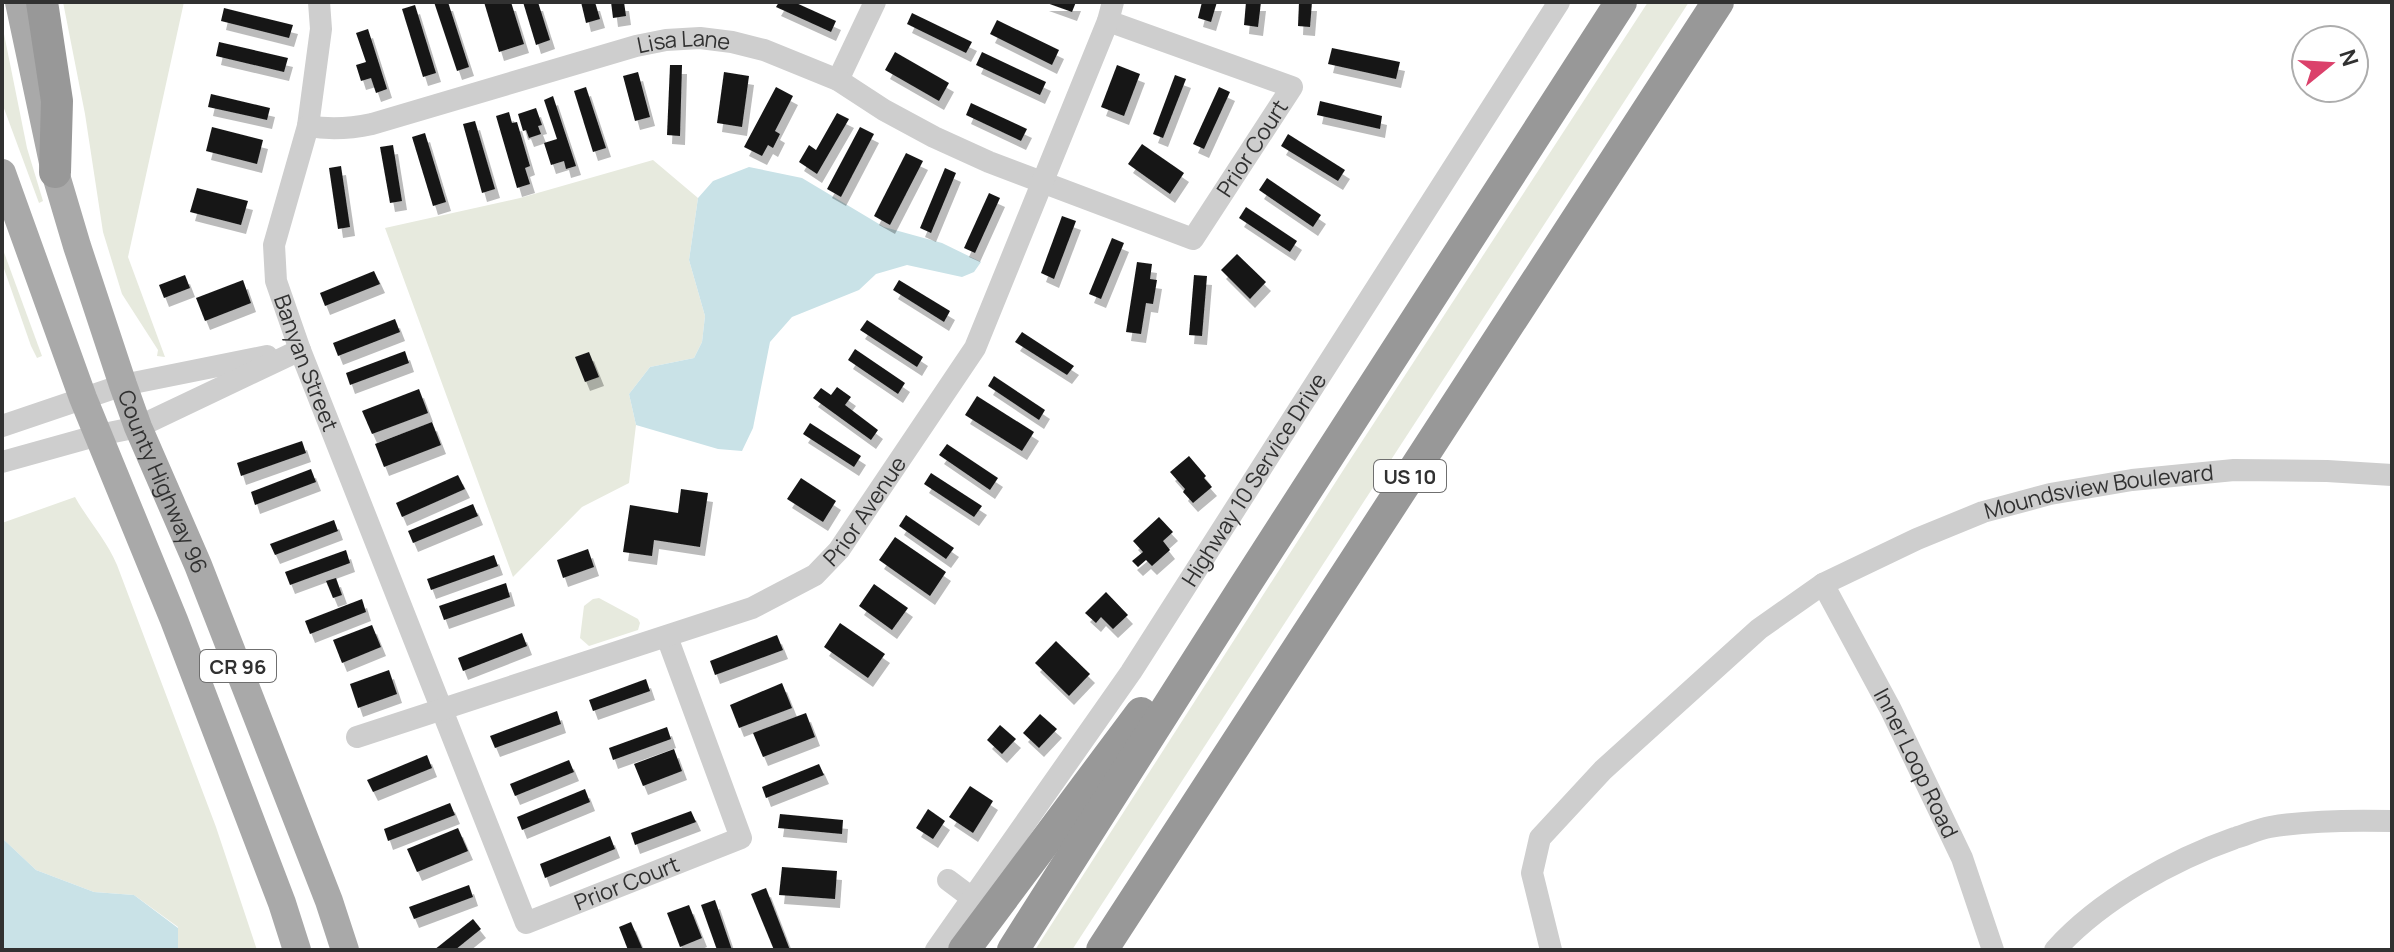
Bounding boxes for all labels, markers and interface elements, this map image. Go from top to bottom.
street label: Lisa Lane [634,23,732,60]
north arrow [2290,24,2370,104]
text: N [2332,46,2366,70]
street label: Prior Court [1209,94,1295,203]
street label: Banyan Street [267,291,346,436]
street label: Highway 10 Service Drive [1175,367,1333,592]
street label: County Highway 96 [111,386,215,578]
street label: Prior Avenue [817,450,913,573]
street label: Moundsview Boulevard [1981,457,2215,526]
road number: US 10 [1374,460,1446,492]
road number: CR 96 [200,650,276,682]
street label: Inner Loop Road [1867,683,1965,843]
street label: Prior Court [570,849,684,917]

